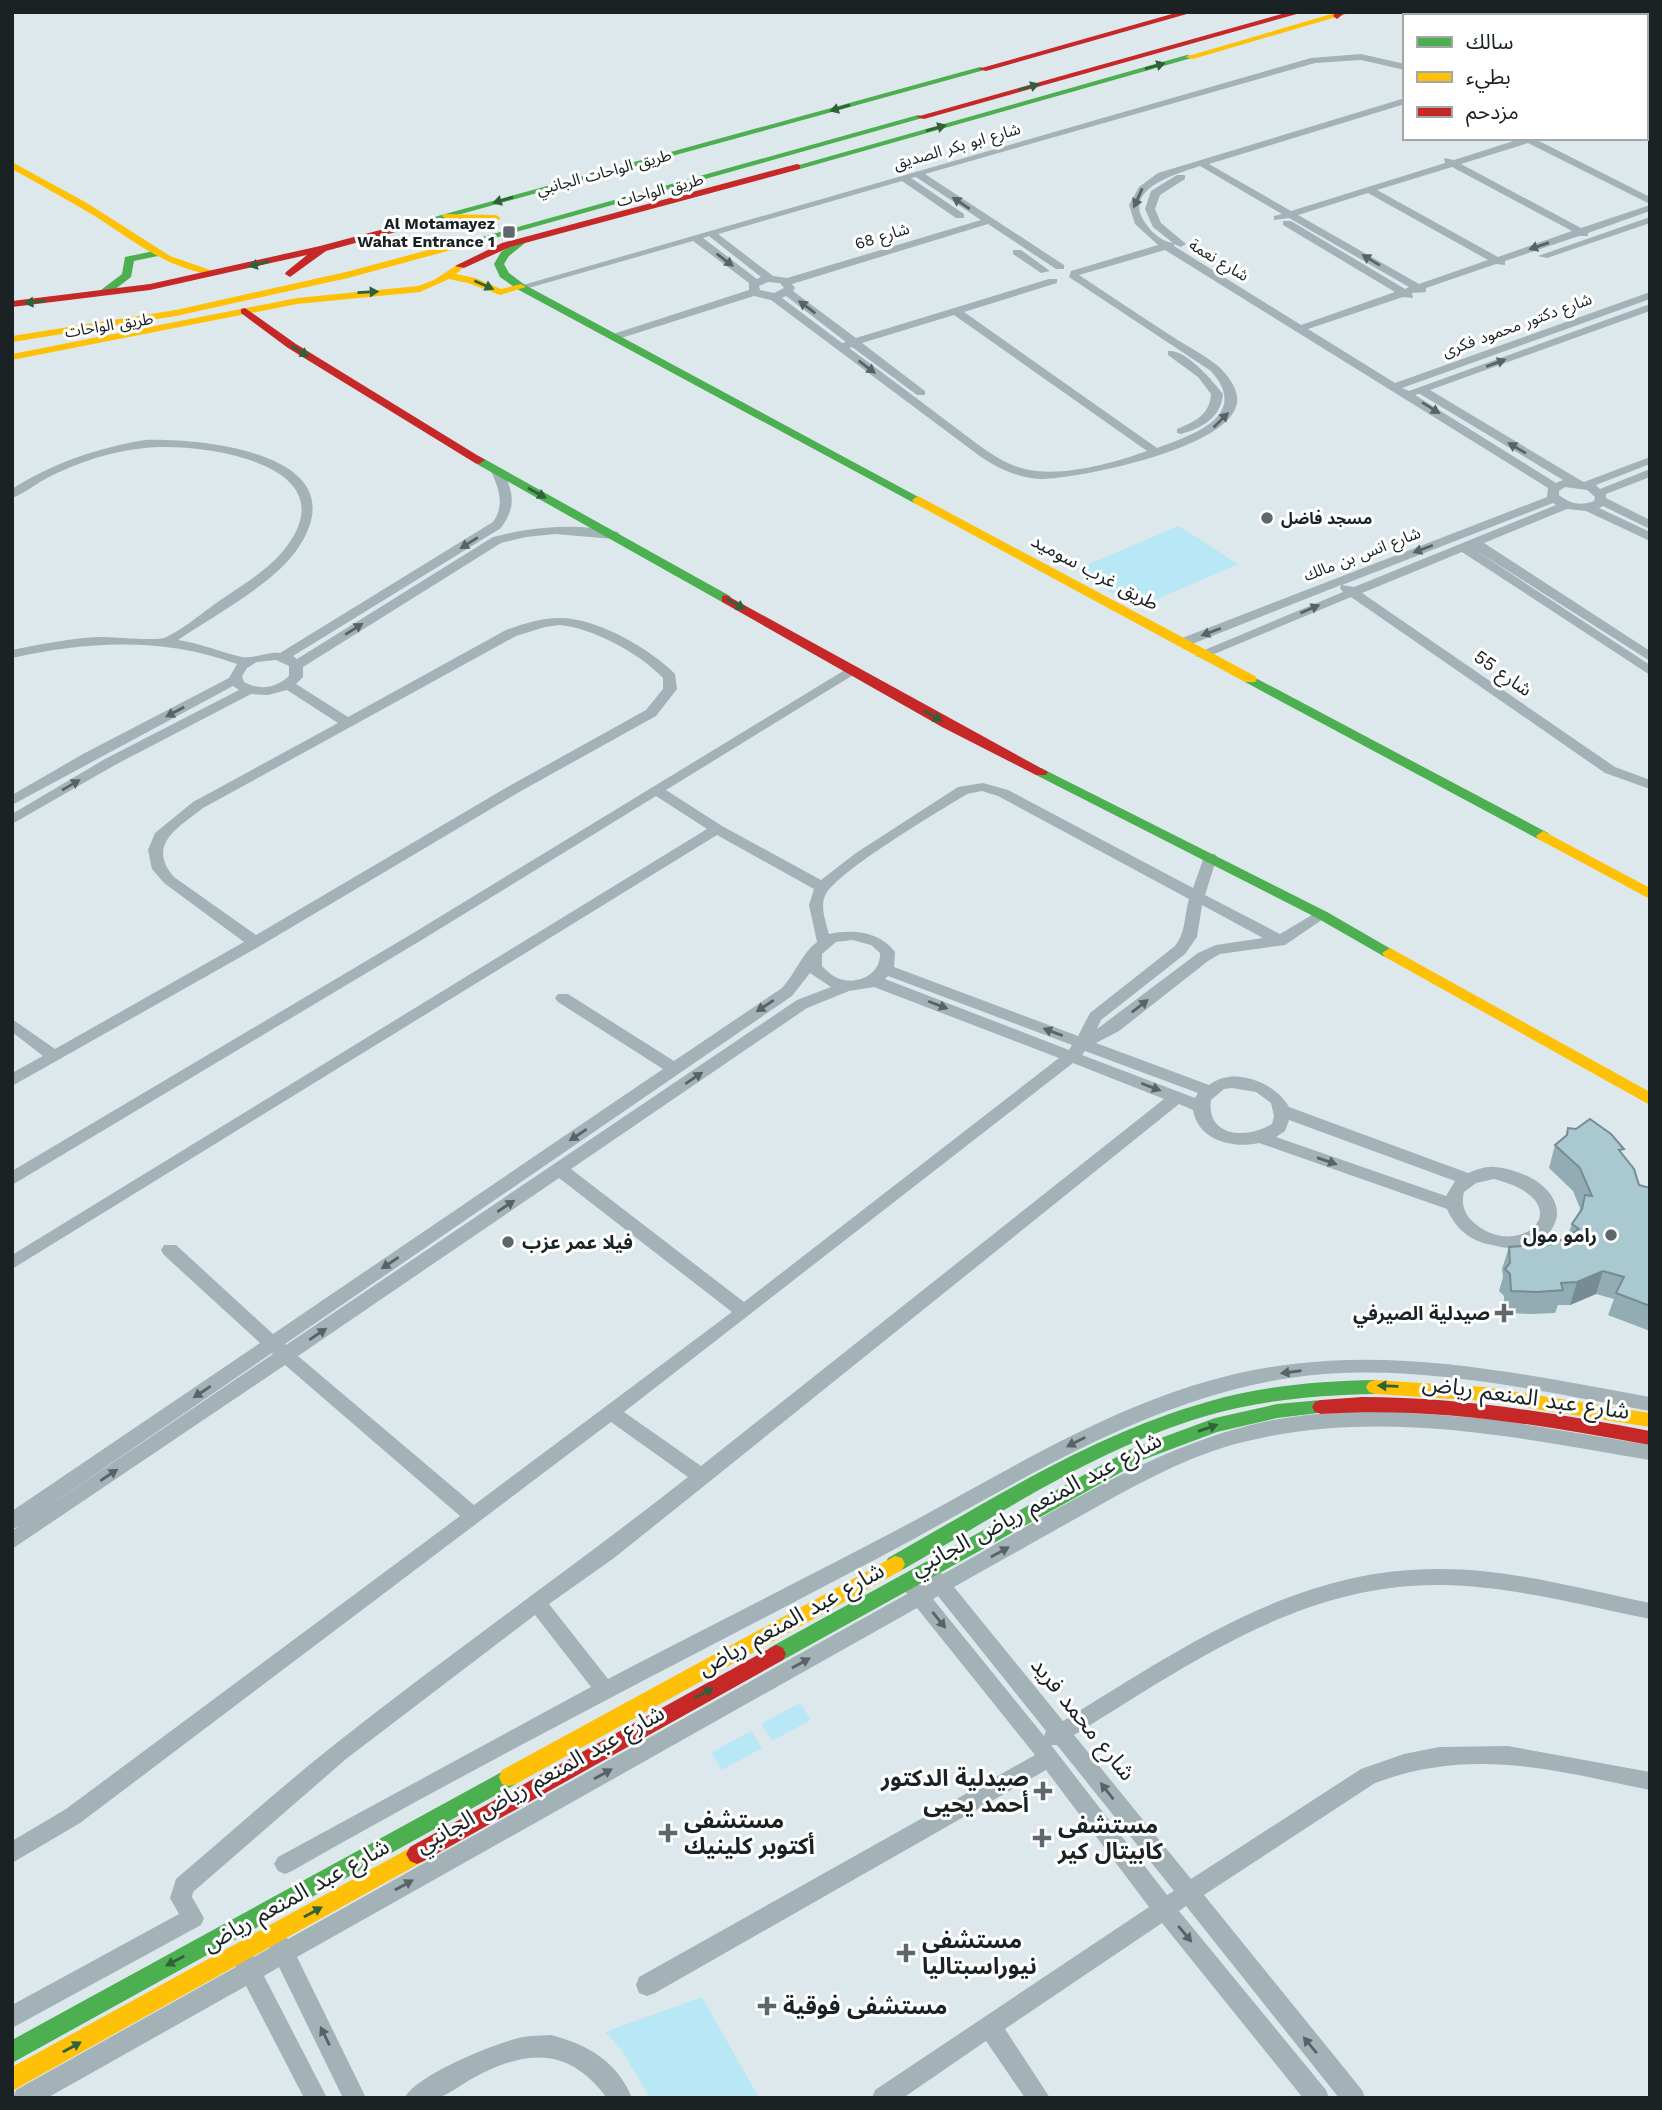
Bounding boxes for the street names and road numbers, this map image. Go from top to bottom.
street label: شارع ابو بكر الصديق [891,119,1024,176]
street label: طريق الواحات الجانبي [534,145,674,199]
street label: طريق الواحات [614,169,706,211]
street label: شارع 68 [852,219,913,256]
street label: شارع نعمة [1184,235,1252,288]
street label: شارع دكتور محمود فكرى [1440,289,1595,364]
street label: طريق الواحات [63,309,155,342]
street label: شارع انس بن مالك [1301,523,1424,588]
street label: طريق غرب سوميد [1027,529,1163,615]
street label: شارع 55 [1468,645,1536,703]
street label: شارع عبد المنعم رياض [1420,1369,1631,1428]
street label: شارع عبد المنعم رياض الجانبي [906,1426,1168,1585]
street label: شارع عبد المنعم رياض [693,1557,890,1684]
street label: شارع محمد فريد [1023,1652,1141,1788]
street label: شارع عبد المنعم رياض الجانبي [411,1699,671,1862]
street label: شارع عبد المنعم رياض [198,1833,395,1960]

